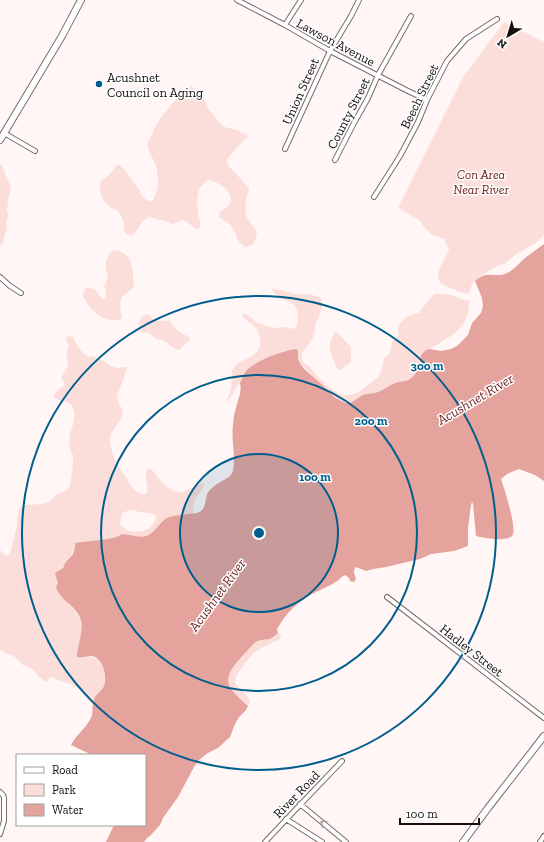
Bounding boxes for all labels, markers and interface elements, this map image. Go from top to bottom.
street label: Lawson Avenue [294,16,377,69]
north arrow [488,16,528,56]
text: N [494,35,509,51]
street label: Union Street [279,55,322,127]
street label: Beech Street [397,61,442,131]
place label: Acushnet Council on Aging [107,70,203,100]
street label: County Street [324,75,373,151]
marker: Acushnet Council on Aging [94,79,104,89]
park label: Con Area Near River [453,167,509,197]
text: 300 m [411,359,444,373]
water label: Acushnet River [433,370,517,429]
text: 200 m [354,414,388,428]
text: 100 m [299,470,331,484]
centre of rings [252,526,266,540]
water label: Acushnet River [185,555,250,636]
street label: Hadley Street [437,621,506,680]
legend [16,754,146,826]
text: Road [52,763,78,777]
street label: River Road [270,768,323,821]
text: Park [52,783,77,797]
scale bar [400,800,479,826]
text: Water [52,803,84,817]
text: 100 m [406,807,438,821]
one-way arrow [321,821,328,828]

